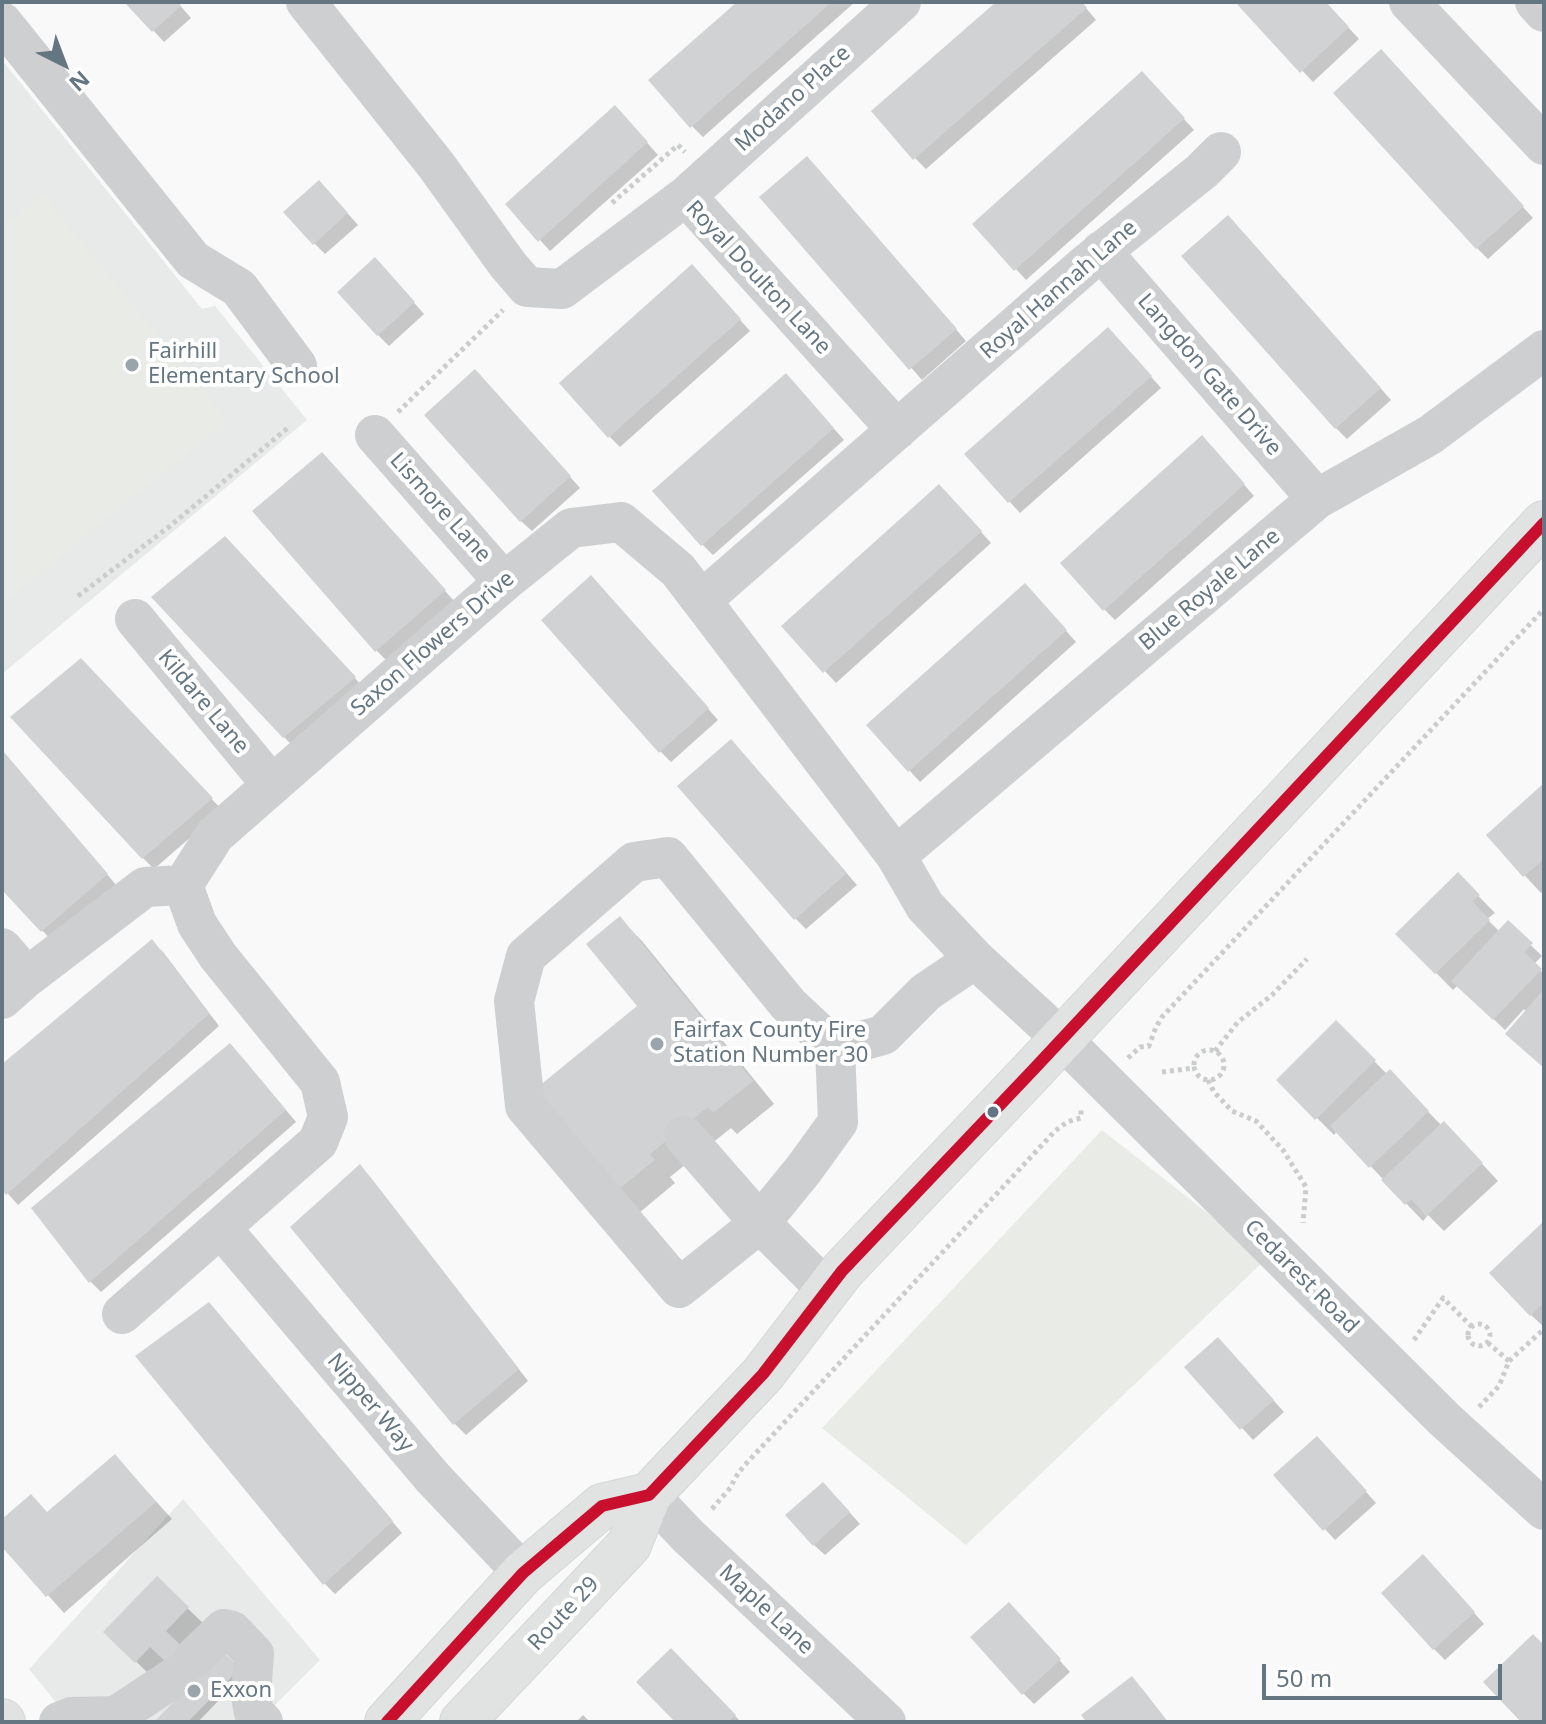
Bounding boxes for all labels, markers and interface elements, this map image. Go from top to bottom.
north arrow [24,24,104,104]
street label: Modano Place [730,40,856,158]
text: N [63,65,97,99]
street label: Royal Doulton Lane [680,196,836,360]
street label: Royal Hannah Lane [975,215,1143,365]
street label: Langdon Gate Drive [1131,289,1287,461]
place label: Fairhill Elementary School [148,339,340,390]
marker: Fairhill Elementary School [123,356,141,374]
street label: Lismore Lane [384,448,496,568]
street label: Blue Royale Lane [1134,523,1286,657]
street label: Saxon Flowers Drive [346,566,520,722]
street label: Kildare Lane [152,645,254,759]
place label: Fairfax County Fire Station Number 30 [673,1018,868,1070]
marker: Fairfax County Fire Station Number 30 [648,1035,666,1053]
unlabelled marker [985,1104,1001,1120]
street label: Cedarest Road [1239,1215,1363,1339]
street label: Nipper Way [321,1348,419,1458]
street label: Maple Lane [713,1560,819,1660]
street label: Route 29 [523,1571,605,1657]
scale bar [1266,1648,1506,1698]
text: 50 m [1276,1661,1332,1694]
place label: Exxon [210,1678,272,1704]
marker: Exxon [185,1682,203,1700]

